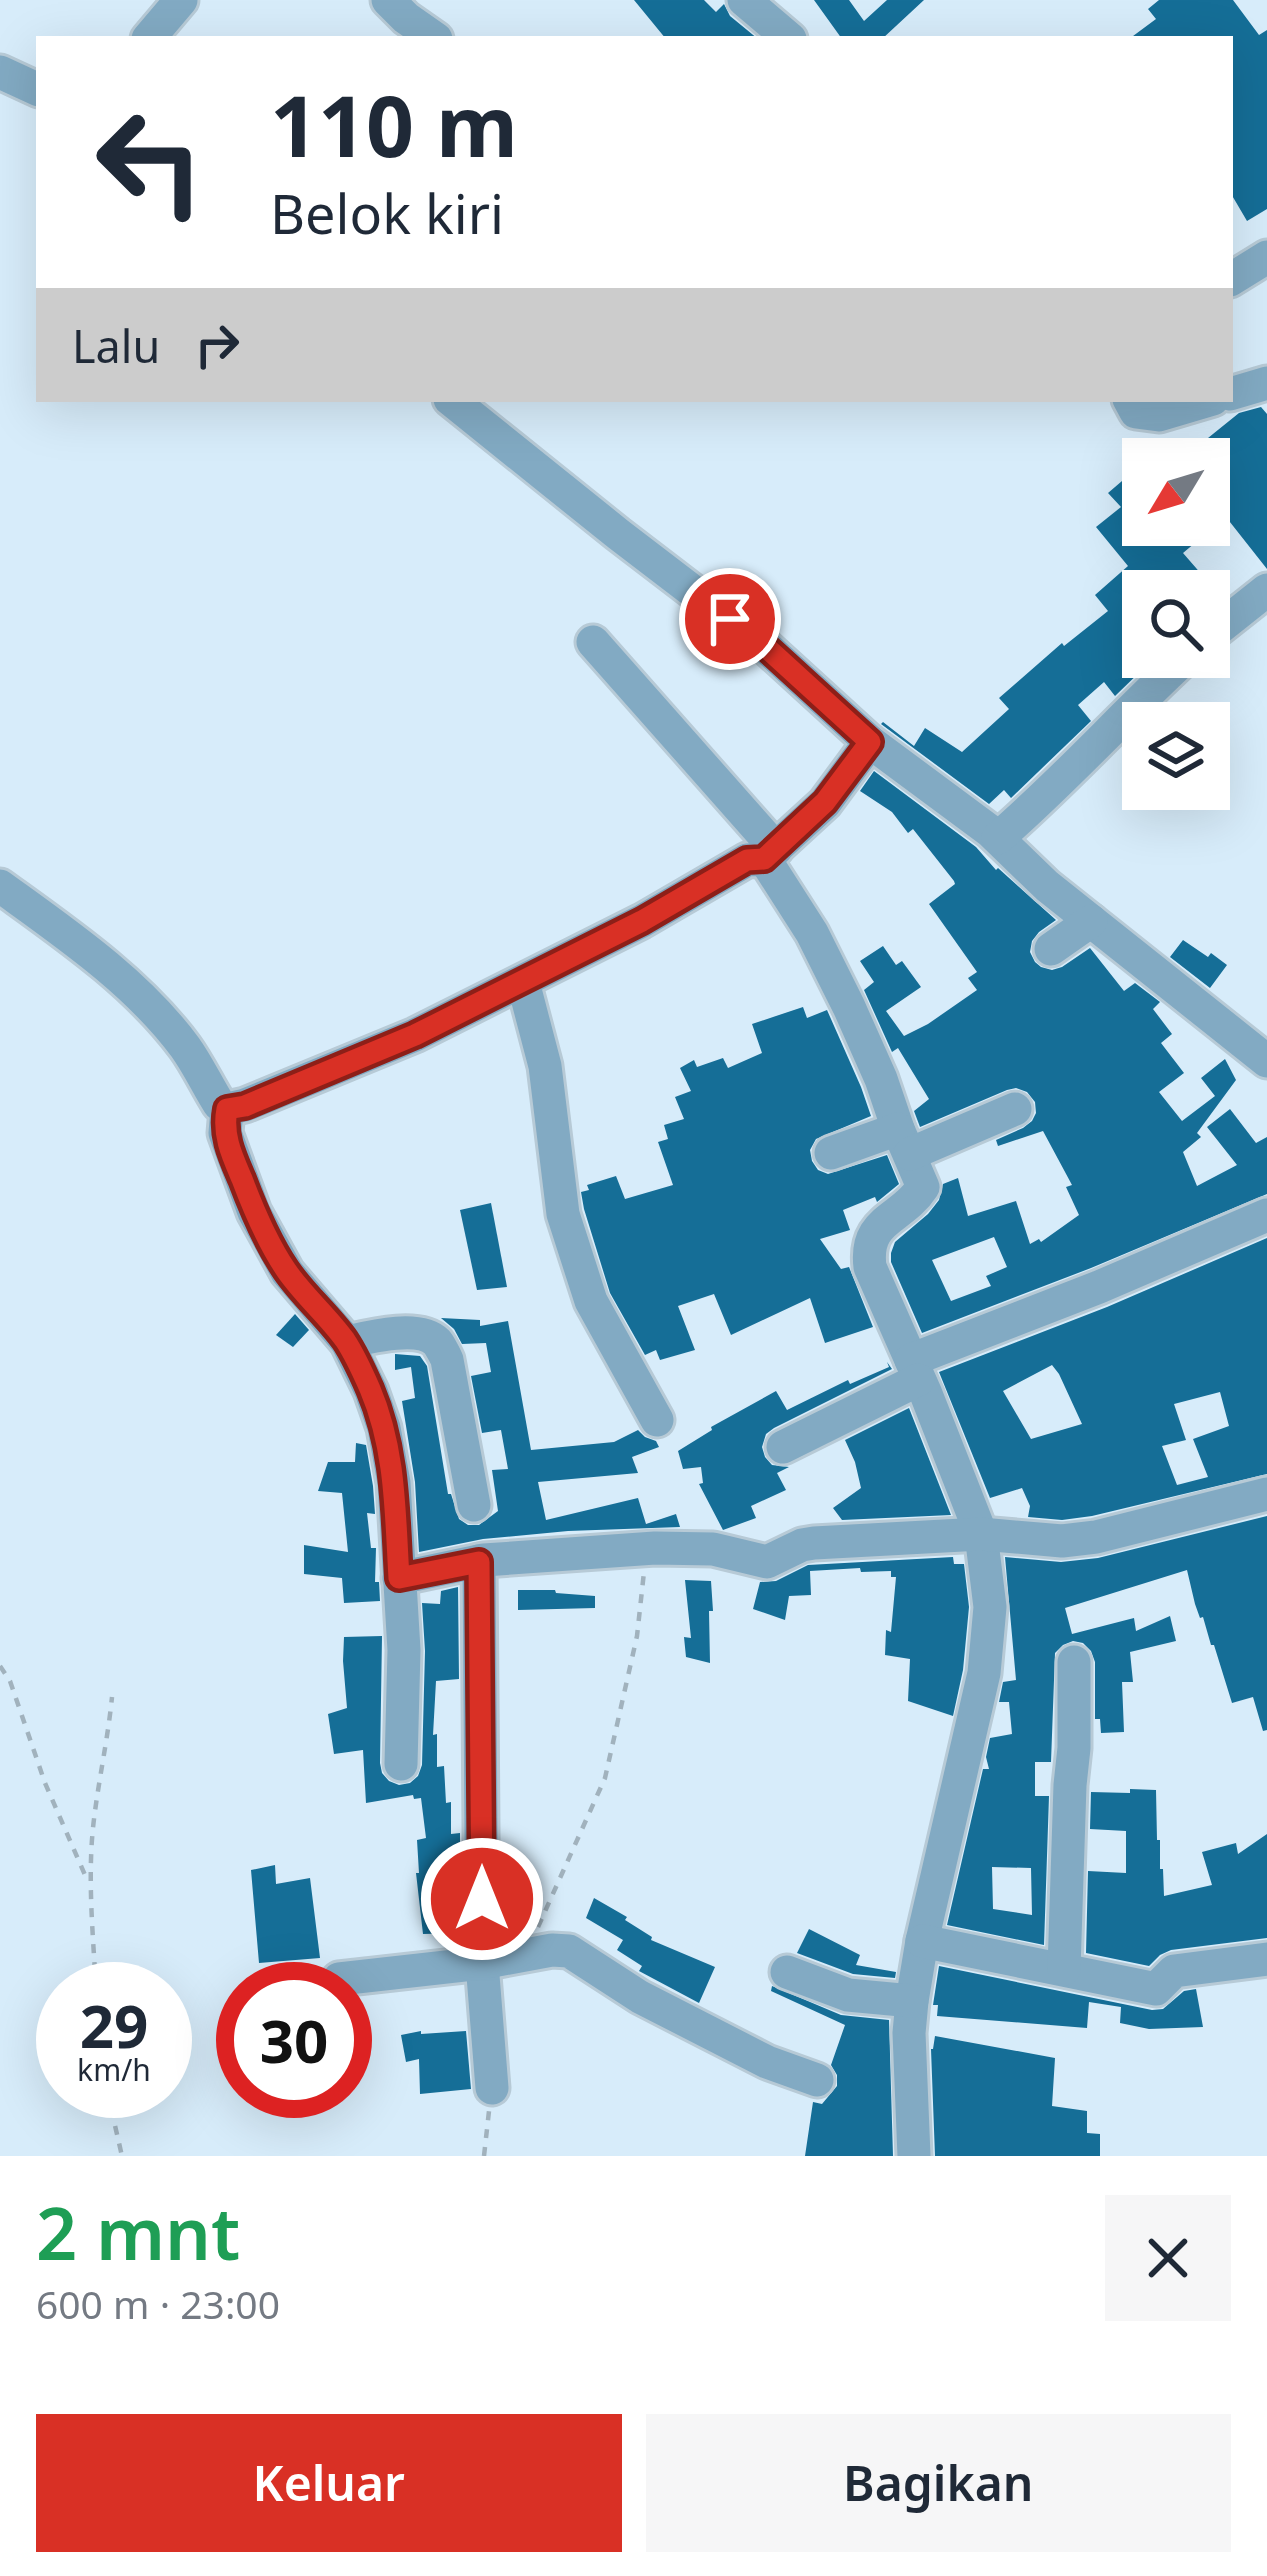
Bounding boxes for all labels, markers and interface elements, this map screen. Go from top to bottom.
text: 110 m [270,67,518,182]
icon: left [72,84,228,240]
text: Belok kiri [270,176,504,250]
icon: right [184,312,250,378]
text: Lalu [72,315,160,376]
north arrow [1122,438,1230,546]
map controls [1122,438,1230,810]
pin [679,568,781,670]
button: search [1122,570,1230,678]
icon: arrive [697,586,763,652]
button: layers [1122,702,1230,810]
position arrow [419,1836,545,1962]
speed limit sign: 30 [216,1962,372,2118]
text: 29 [80,1984,148,2066]
text: km/h [77,2049,151,2090]
text: 2 mnt [36,2183,240,2281]
button: close [1105,2195,1231,2321]
text: 600 m · 23:00 [36,2277,280,2330]
button: Keluar [36,2414,622,2552]
button: Bagikan [646,2414,1231,2552]

